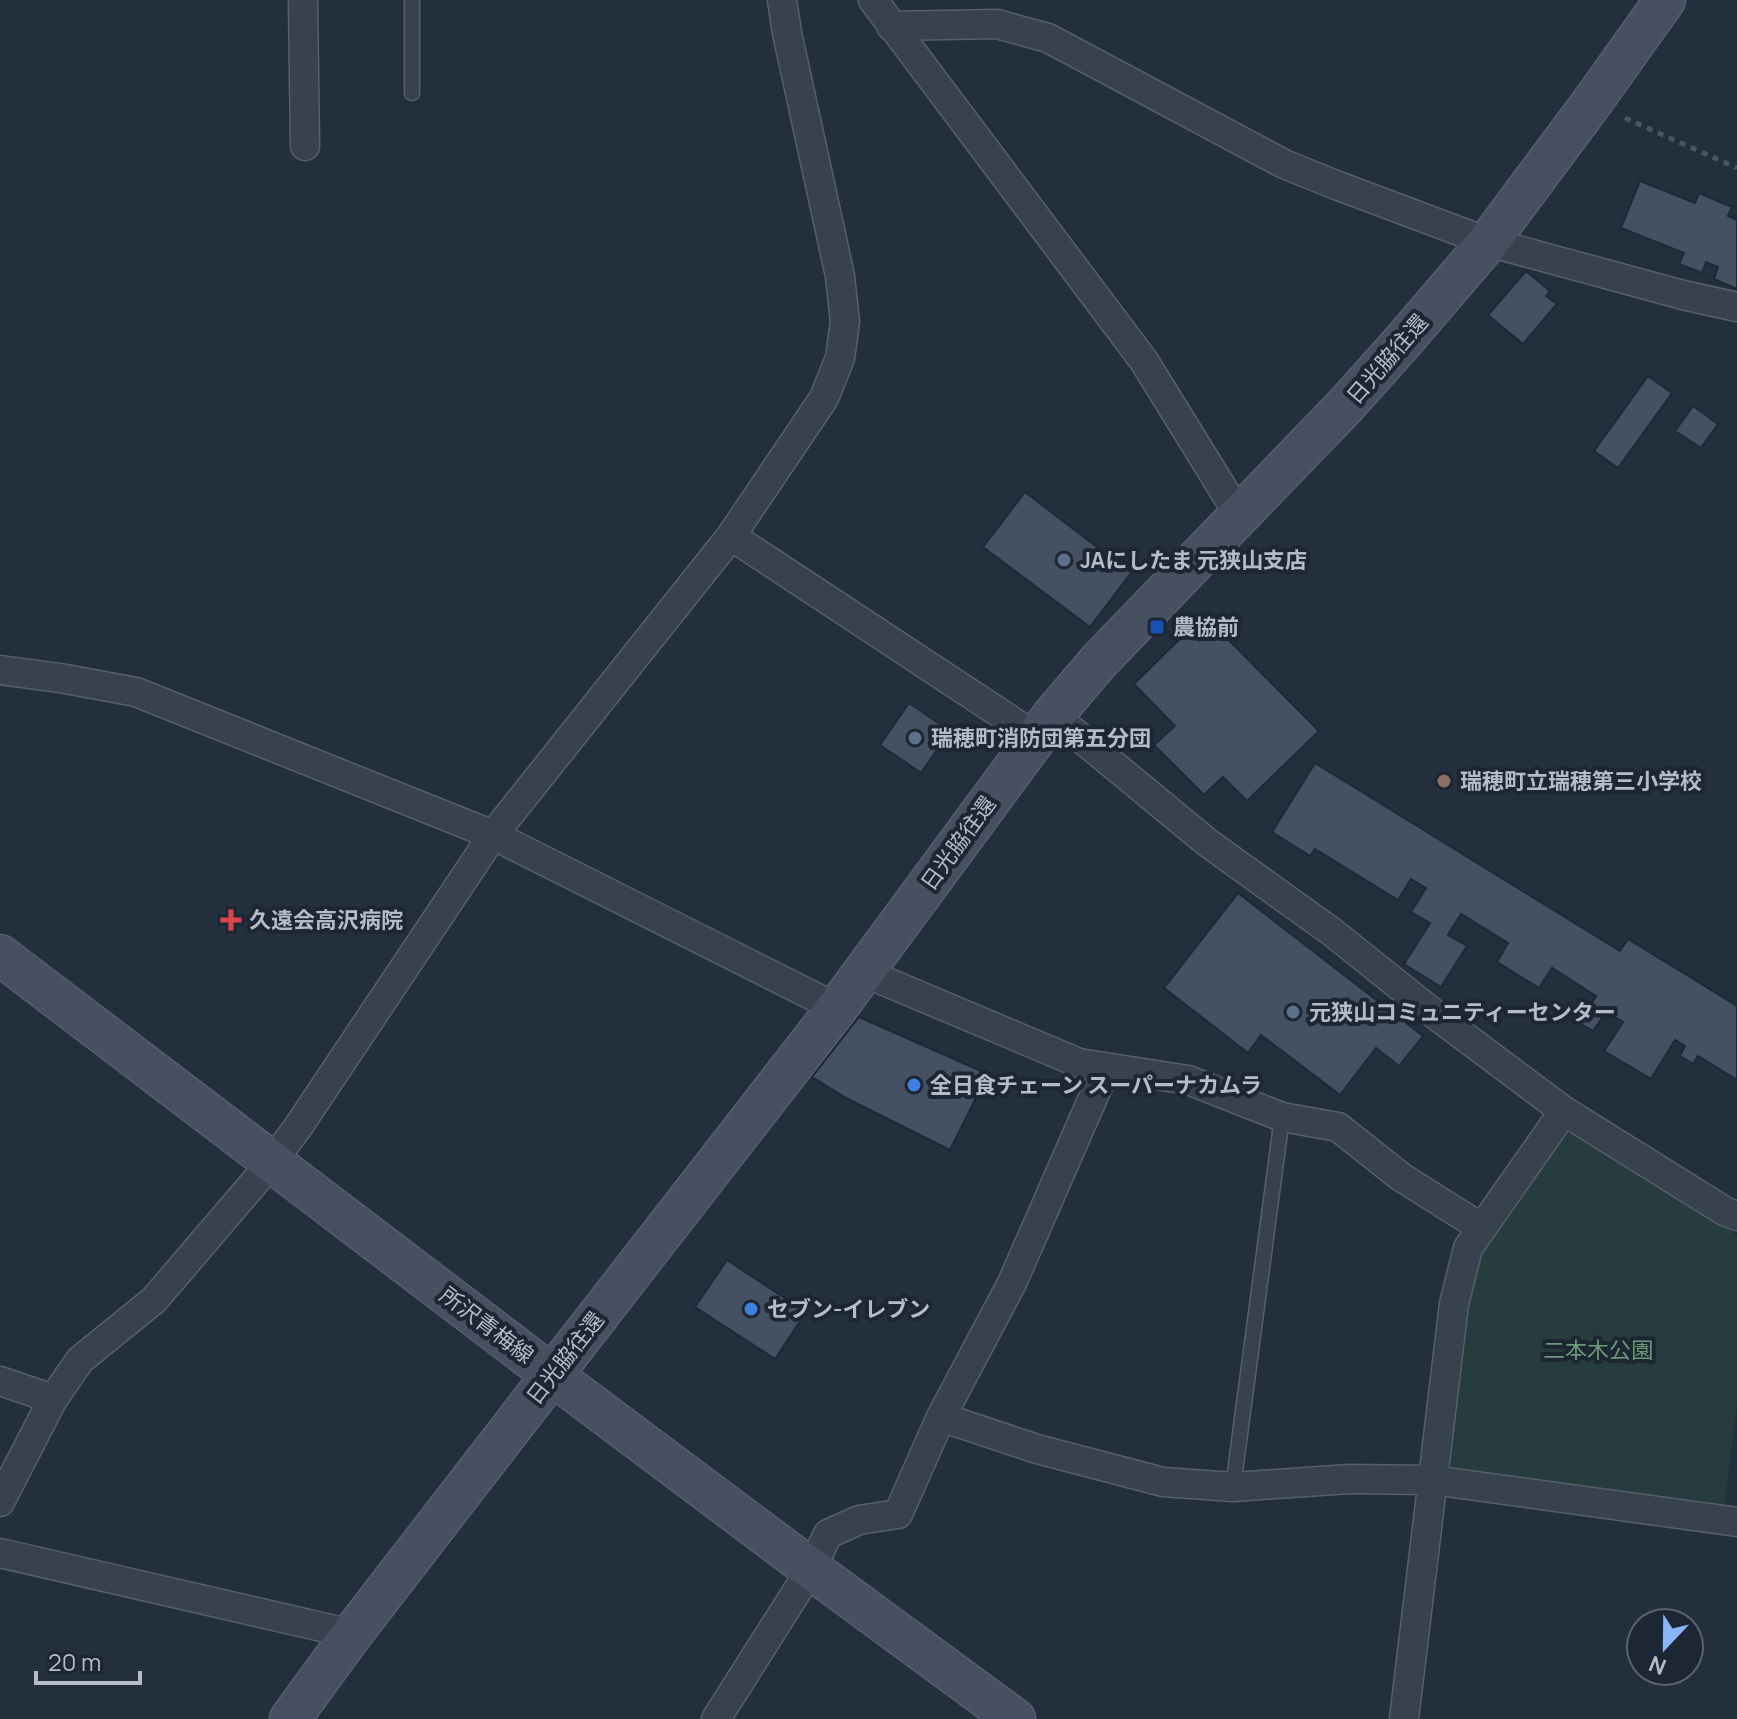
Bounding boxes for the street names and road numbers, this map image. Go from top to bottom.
street label: 日光脇往還 [1340,308,1434,410]
street label: 日光脇往還 [914,790,1002,896]
street label: 所沢青梅線 [434,1280,540,1370]
street label: 日光脇往還 [519,1305,611,1411]

